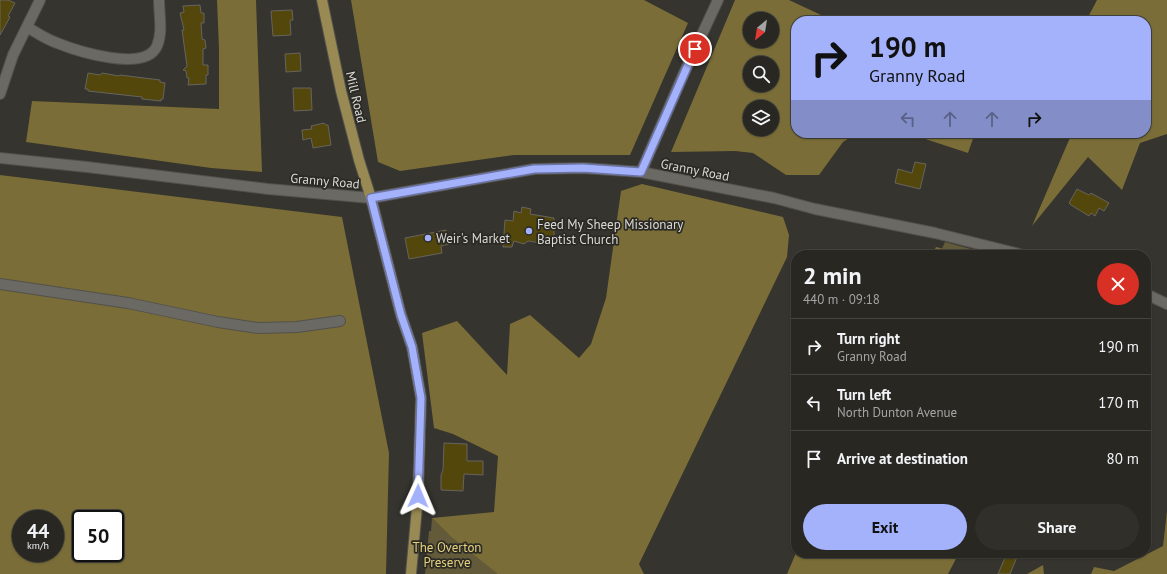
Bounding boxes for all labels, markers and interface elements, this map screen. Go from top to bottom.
north arrow [743,12,779,48]
map controls [743,12,779,136]
text: 190 m [869,28,946,65]
pin [678,32,712,66]
icon: right [803,32,855,84]
icon: arrive [684,38,706,60]
button: search [743,56,779,92]
text: Granny Road [869,64,965,87]
street label: Mill Road [342,70,370,124]
button: layers [743,100,779,136]
icon: left [897,108,919,130]
icon: ahead [939,108,961,130]
icon: ahead [981,108,1003,130]
icon: right [1023,108,1045,130]
street label: Granny Road [659,155,731,185]
street label: Granny Road [290,169,360,193]
place label: Feed My Sheep Missionary Baptist Church [537,216,683,248]
marker: Feed My Sheep Missionary Baptist Church [524,226,534,236]
place label: Weir's Market [436,230,511,247]
marker: Weir's Market [423,233,433,243]
text: 2 min [803,260,862,291]
button: close [1097,263,1139,305]
text: 440 m · 09:18 [803,291,880,308]
text: Turn right [837,329,900,348]
icon: right [803,336,825,358]
text: 190 m [1098,337,1139,356]
text: Granny Road [837,348,907,365]
text: Turn left [837,385,891,404]
icon: left [803,392,825,414]
text: 170 m [1098,393,1139,412]
text: North Dunton Avenue [837,404,957,421]
icon: arrive [803,448,825,470]
text: Arrive at destination [837,449,968,468]
text: 80 m [1106,449,1139,468]
position arrow [397,475,439,517]
button: Exit [803,504,967,550]
button: Share [975,504,1139,550]
speed limit sign: 50 [72,510,124,562]
text: 44 [27,518,49,544]
text: km/h [27,539,49,552]
park label: The Overton Preserve [413,539,481,571]

